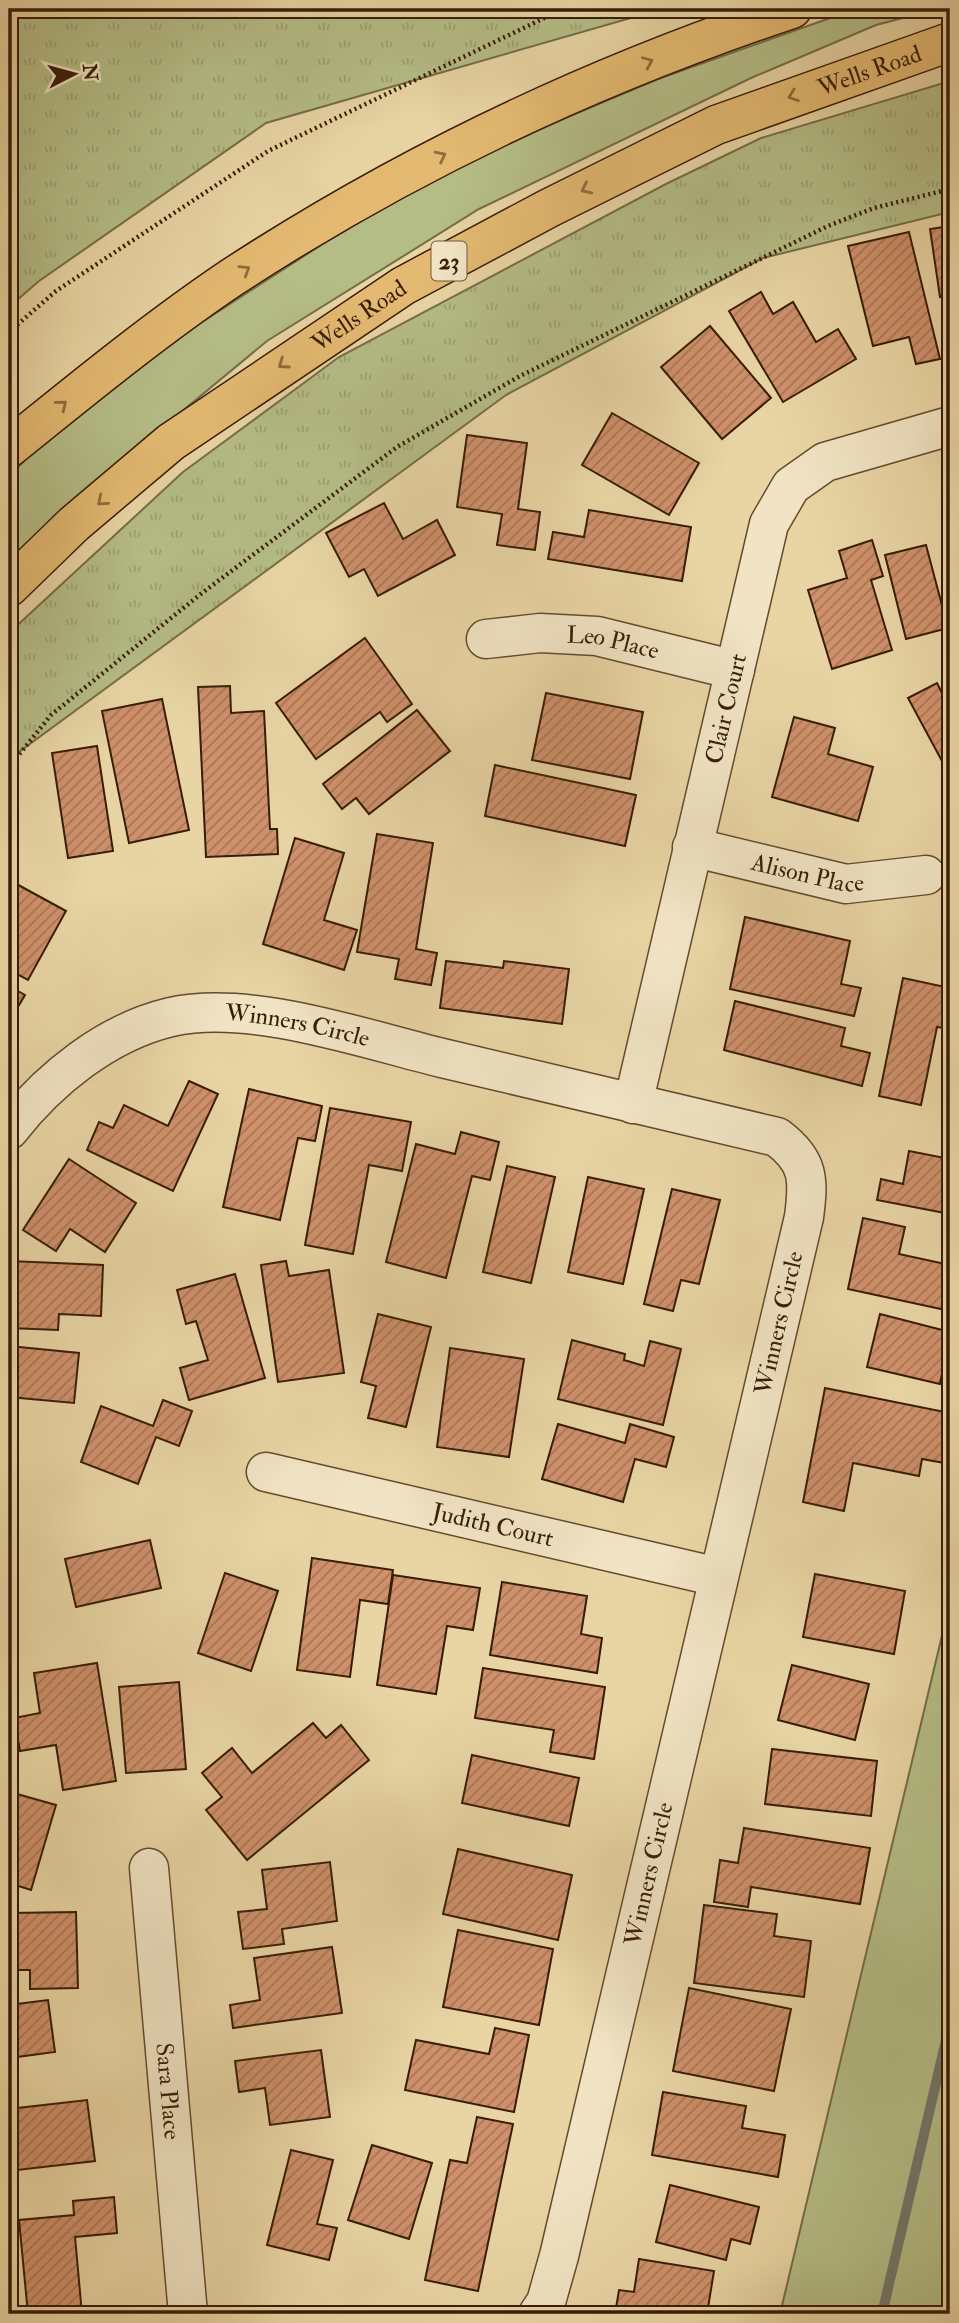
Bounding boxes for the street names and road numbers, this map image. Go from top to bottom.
street label: Wells Road [812,38,926,104]
road number: 23 [432,242,466,280]
street label: Wells Road [305,273,413,359]
street label: Leo Place [566,619,662,666]
street label: Clair Court [698,650,754,767]
street label: Alison Place [747,846,866,900]
street label: Winners Circle [223,997,373,1054]
street label: Winners Circle [747,1248,811,1399]
street label: Judith Court [428,1495,557,1554]
street label: Winners Circle [617,1799,681,1950]
street label: Sara Place [149,2042,188,2141]

